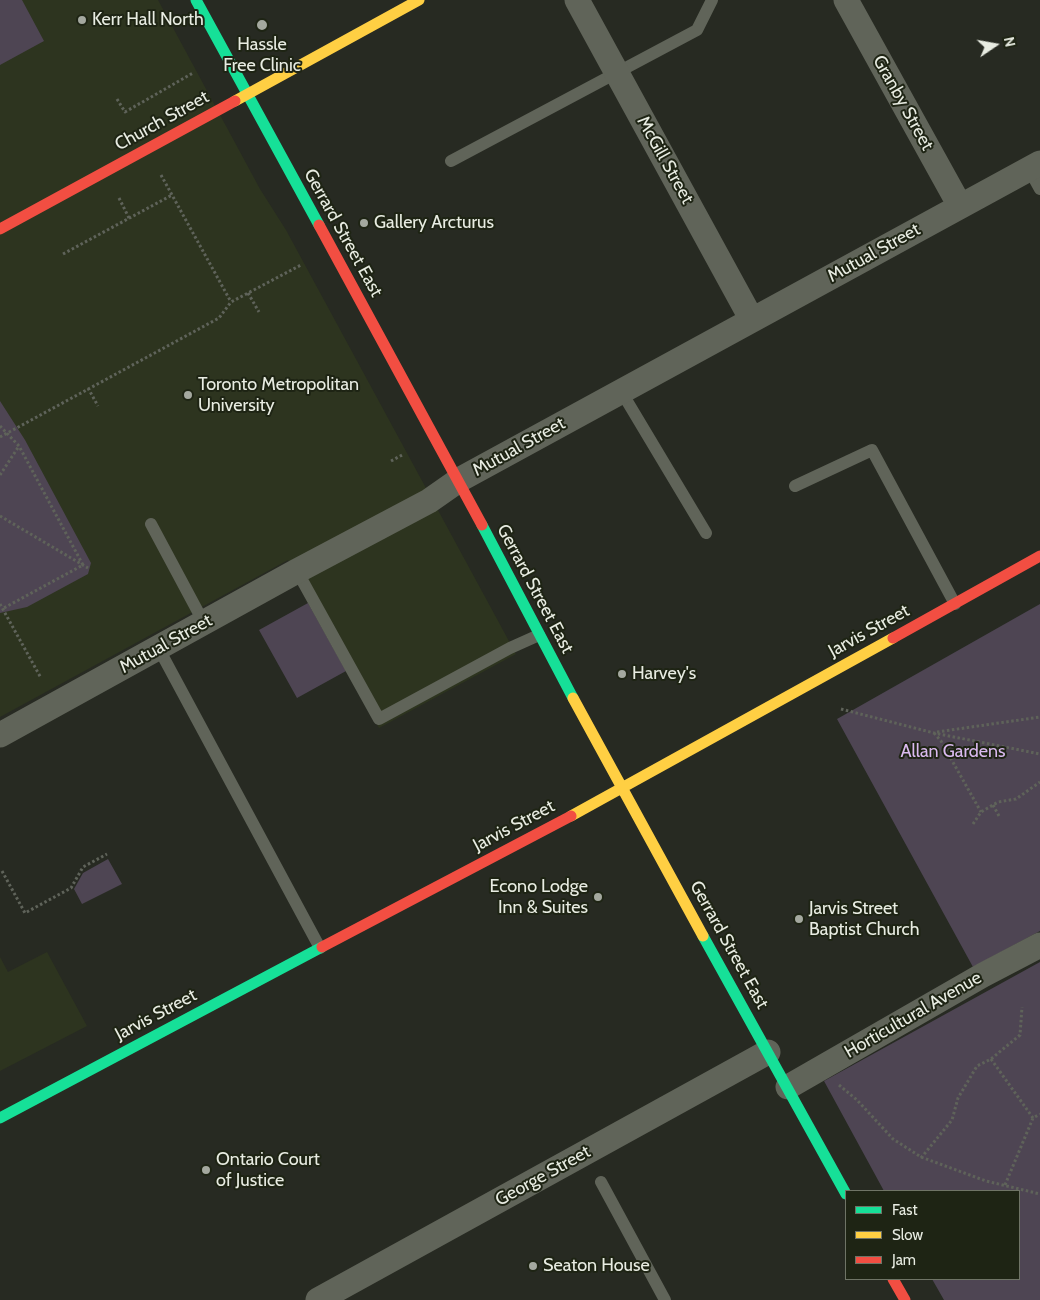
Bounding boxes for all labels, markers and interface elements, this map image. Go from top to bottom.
place label: Kerr Hall North [92,9,204,31]
marker: Kerr Hall North [76,14,88,26]
marker: Hassle Free Clinic [255,18,269,32]
north arrow [970,20,1020,70]
place label: Hassle Free Clinic [223,34,301,76]
text: N [1000,35,1020,49]
street label: Granby Street [868,52,938,154]
street label: Church Street [111,86,213,156]
street label: McGill Street [632,112,698,208]
street label: Gerrard Street East [299,165,387,301]
place label: Gallery Arcturus [374,212,494,234]
marker: Gallery Arcturus [358,217,370,229]
street label: Mutual Street [824,219,924,287]
place label: Toronto Metropolitan University [198,374,359,416]
marker: Toronto Metropolitan University [182,389,194,401]
street label: Mutual Street [469,413,569,481]
street label: Gerrard Street East [492,521,578,657]
street label: Jarvis Street [825,600,913,662]
street label: Mutual Street [116,610,216,678]
place label: Harvey's [632,663,696,685]
marker: Harvey's [616,668,628,680]
park label: Allan Gardens [900,741,1006,763]
street label: Jarvis Street [470,796,558,856]
place label: Econo Lodge Inn & Suites [489,876,588,919]
street label: Gerrard Street East [685,877,773,1013]
marker: Econo Lodge Inn & Suites [592,891,604,903]
place label: Jarvis Street Baptist Church [809,898,919,941]
marker: Jarvis Street Baptist Church [793,913,805,925]
street label: Horticultural Avenue [841,967,985,1063]
street label: Jarvis Street [112,985,200,1045]
street label: George Street [492,1141,594,1211]
place label: Ontario Court of Justice [216,1149,320,1192]
marker: Ontario Court of Justice [200,1164,212,1176]
legend [845,1190,1020,1280]
text: Fast [892,1201,917,1219]
text: Slow [892,1226,923,1244]
text: Jam [892,1251,916,1269]
place label: Seaton House [543,1255,650,1277]
marker: Seaton House [527,1260,539,1272]

